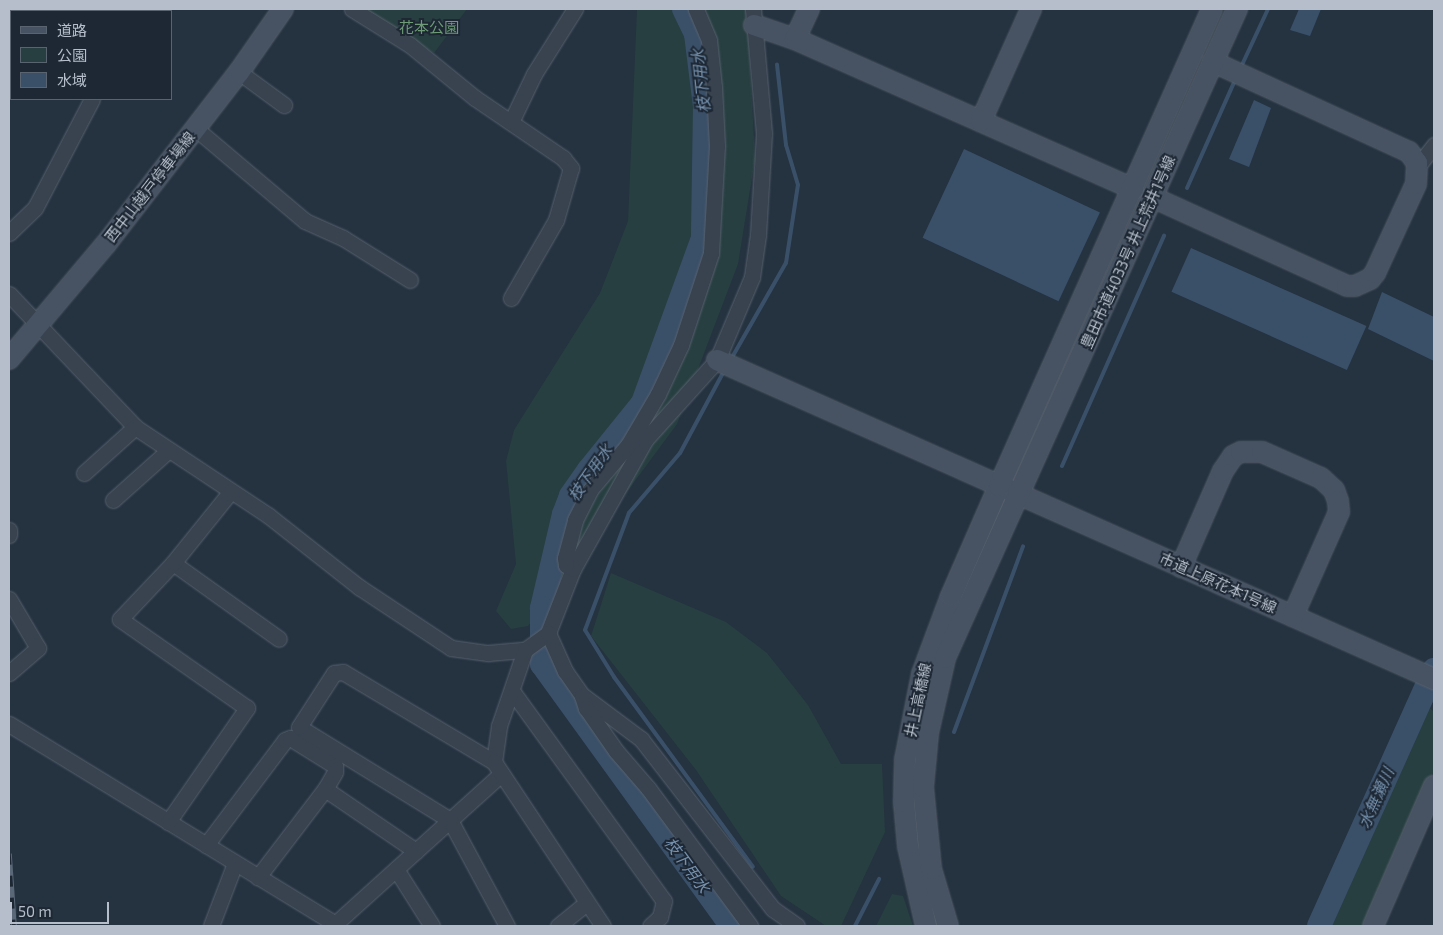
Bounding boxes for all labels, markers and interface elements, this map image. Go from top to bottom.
legend [10,10,172,100]
park label: 花本公園 [399,19,459,37]
text: 道路 [57,21,87,39]
text: 公園 [57,46,87,64]
water label: 枝下用水 [688,48,714,114]
text: 水域 [57,71,87,89]
street label: 西中山越戸停車場線 [101,128,199,246]
street label: 豊田市道4033号 井上荒井1号線 [1077,153,1179,351]
water label: 枝下用水 [564,441,616,505]
street label: 市道上原花本1号線 [1157,549,1279,617]
street label: 井上高橋線 [901,661,935,739]
water label: 水無瀬川 [1354,765,1398,831]
water label: 枝下用水 [660,833,714,897]
scale bar [12,892,111,924]
text: 50 m [18,902,52,920]

